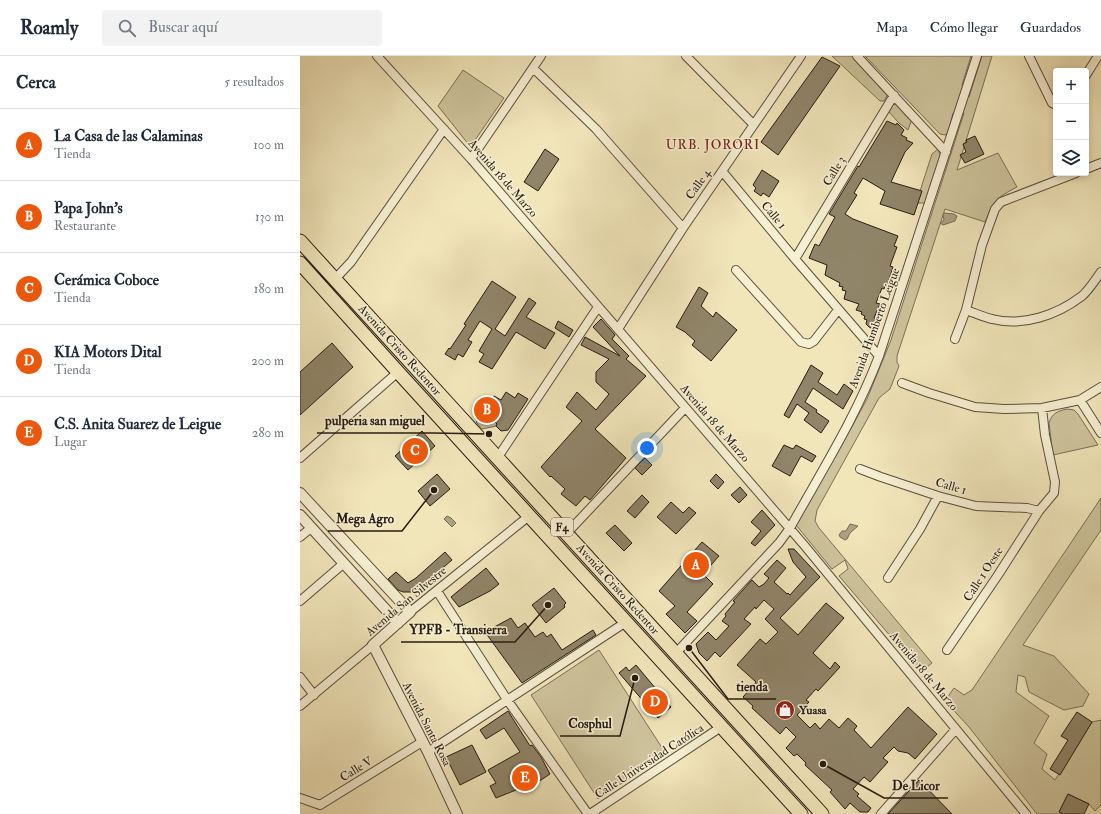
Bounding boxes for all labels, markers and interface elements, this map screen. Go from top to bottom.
search box [102,10,382,46]
text: Roamly [20,16,78,40]
icon: search [116,17,138,39]
text: Buscar aquí [148,18,218,37]
text: Mapa [876,19,908,36]
text: Cómo llegar [930,19,998,36]
text: Guardados [1020,19,1081,36]
map controls [1053,68,1089,176]
button: + [1053,68,1089,104]
text: Cerca [16,72,56,93]
text: 5 resultados [224,74,284,90]
button: − [1053,104,1089,140]
text: La Casa de las Calaminas [54,127,203,146]
street label: Avenida 18 de Marzo [464,135,541,221]
text: A [25,137,33,153]
text: 100 m [253,137,284,153]
district label: URB. JORORI [666,137,760,153]
button: layers [1053,140,1089,176]
text: Tienda [54,146,91,162]
street label: Calle 3 [820,154,849,189]
street label: Calle 4 [683,166,715,202]
street label: Calle 1 [758,198,790,232]
text: Papa John's [54,199,123,218]
text: B [25,209,33,225]
text: 130 m [255,209,284,225]
text: Restaurante [54,218,116,234]
street label: Avenida Humberto Leigue [845,266,903,391]
text: Cerámica Coboce [54,271,159,290]
text: C [24,281,34,297]
text: 180 m [254,281,284,297]
text: Tienda [54,290,91,306]
street label: Avenida Cristo Redentor [354,301,445,399]
text: KIA Motors Dital [54,343,162,362]
text: D [24,353,34,369]
text: 200 m [251,353,284,369]
text: Tienda [54,362,91,378]
street label: Avenida 18 de Marzo [676,380,753,466]
pin: B [474,395,500,425]
callout: pulperia san miguel [317,408,433,433]
text: pulperia san miguel [324,413,426,430]
text: C.S. Anita Suarez de Leigue [54,415,221,434]
text: E [24,425,34,441]
text: 280 m [252,425,284,441]
text: Lugar [54,434,87,450]
pin: C [402,436,428,466]
your location [637,438,657,458]
street label: Calle 1 [934,475,968,498]
callout: Mega Agro [328,506,402,531]
text: Mega Agro [335,511,395,528]
road number: F4 [551,518,573,536]
street label: Avenida Cristo Redentor [572,540,663,638]
street label: Calle 1 Oeste [960,544,1007,604]
pin: A [683,550,709,580]
street label: Avenida San Silvestre [362,563,450,640]
callout: YPFB - Transierra [401,617,515,642]
text: YPFB - Transierra [408,622,508,638]
street label: Avenida 18 de Marzo [886,628,961,714]
callout: tienda [728,674,776,699]
street label: Avenida Santa Rosa [398,679,455,770]
text: tienda [736,679,768,695]
pin: D [642,687,668,717]
shop icon: Yuasa [774,699,796,721]
place label: Yuasa [798,703,828,718]
callout: Cosphul [560,711,620,736]
text: Cosphul [568,716,612,733]
street label: Calle Universidad Católica [592,720,707,802]
street label: Calle V [337,753,376,785]
pin: E [512,763,538,793]
callout: De Licor [884,773,948,798]
text: De Licor [892,778,941,794]

